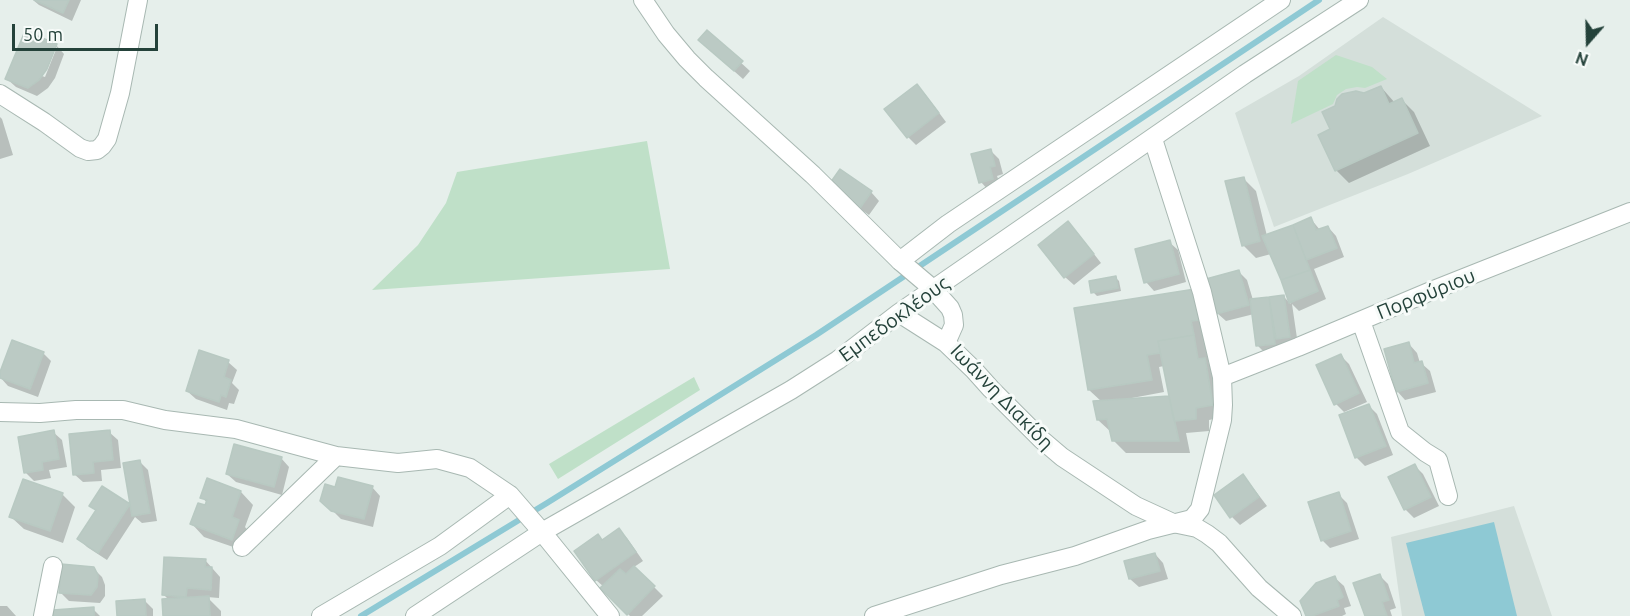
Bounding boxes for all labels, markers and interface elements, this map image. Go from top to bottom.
scale bar [15,12,160,50]
north arrow [1558,12,1618,72]
text: 50 m [23,24,63,44]
text: N [1573,48,1591,69]
street label: Πορφύριου [1373,263,1479,325]
street label: Εμπεδοκλέους [834,271,954,367]
street label: Ιωάννη Διακίδη [945,339,1059,455]

